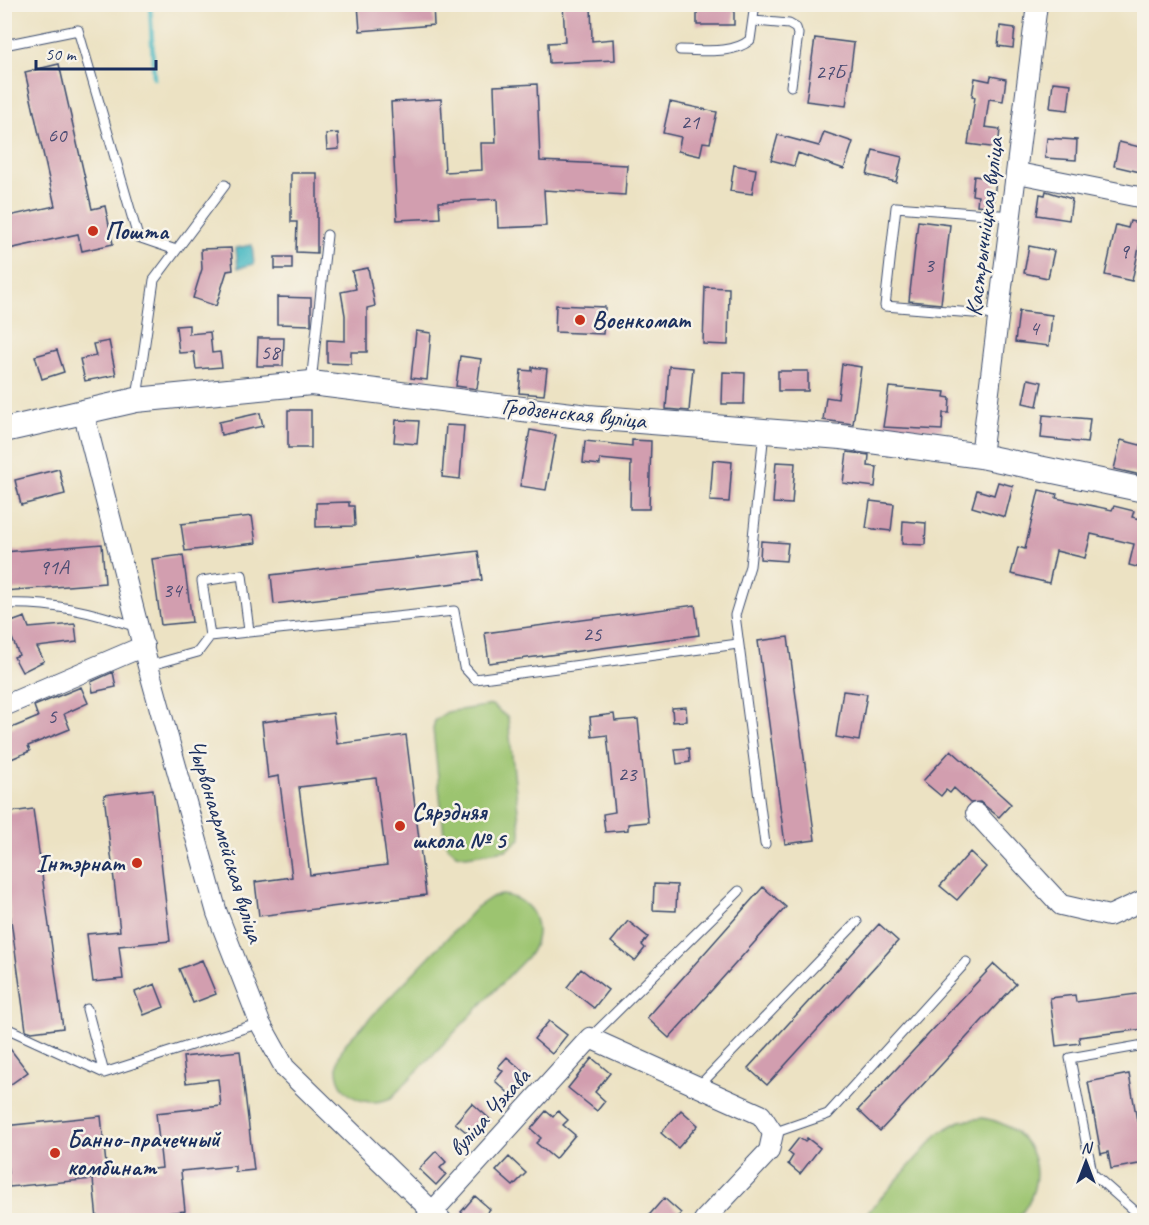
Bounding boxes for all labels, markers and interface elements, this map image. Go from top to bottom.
scale bar [36,33,156,71]
text: 50 m [45,43,78,65]
house number: 27Б [815,59,848,85]
house number: 21 [681,109,701,135]
house number: 60 [48,122,68,148]
street label: Кастрычніцкая вуліца [958,134,1010,318]
place label: Пошта [105,216,170,246]
marker: Пошта [86,224,100,238]
house number: 9 [1119,238,1130,264]
house number: 3 [924,252,935,278]
place label: Военкомат [592,305,692,335]
marker: Военкомат [573,313,587,327]
house number: 4 [1029,315,1041,341]
house number: 58 [261,339,282,365]
street label: Гродзенская вуліца [500,391,649,436]
house number: 91А [39,554,70,580]
house number: 34 [163,577,184,603]
house number: 25 [583,621,603,647]
house number: 5 [47,703,58,729]
street label: Чырвонаармейская вуліца [181,736,271,947]
house number: 23 [618,761,638,787]
place label: Сярэдняя школа № 5 [412,797,508,855]
marker: Сярэдняя школа № 5 [393,819,407,833]
place label: Інтэрнат [36,848,125,878]
marker: Інтэрнат [130,856,144,870]
street label: вуліца Чэхава [442,1061,537,1162]
place label: Банно-прачечный комбинат [67,1124,222,1182]
north arrow [1056,1132,1116,1192]
text: N [1081,1138,1094,1158]
marker: Банно-прачечный комбинат [48,1146,62,1160]

